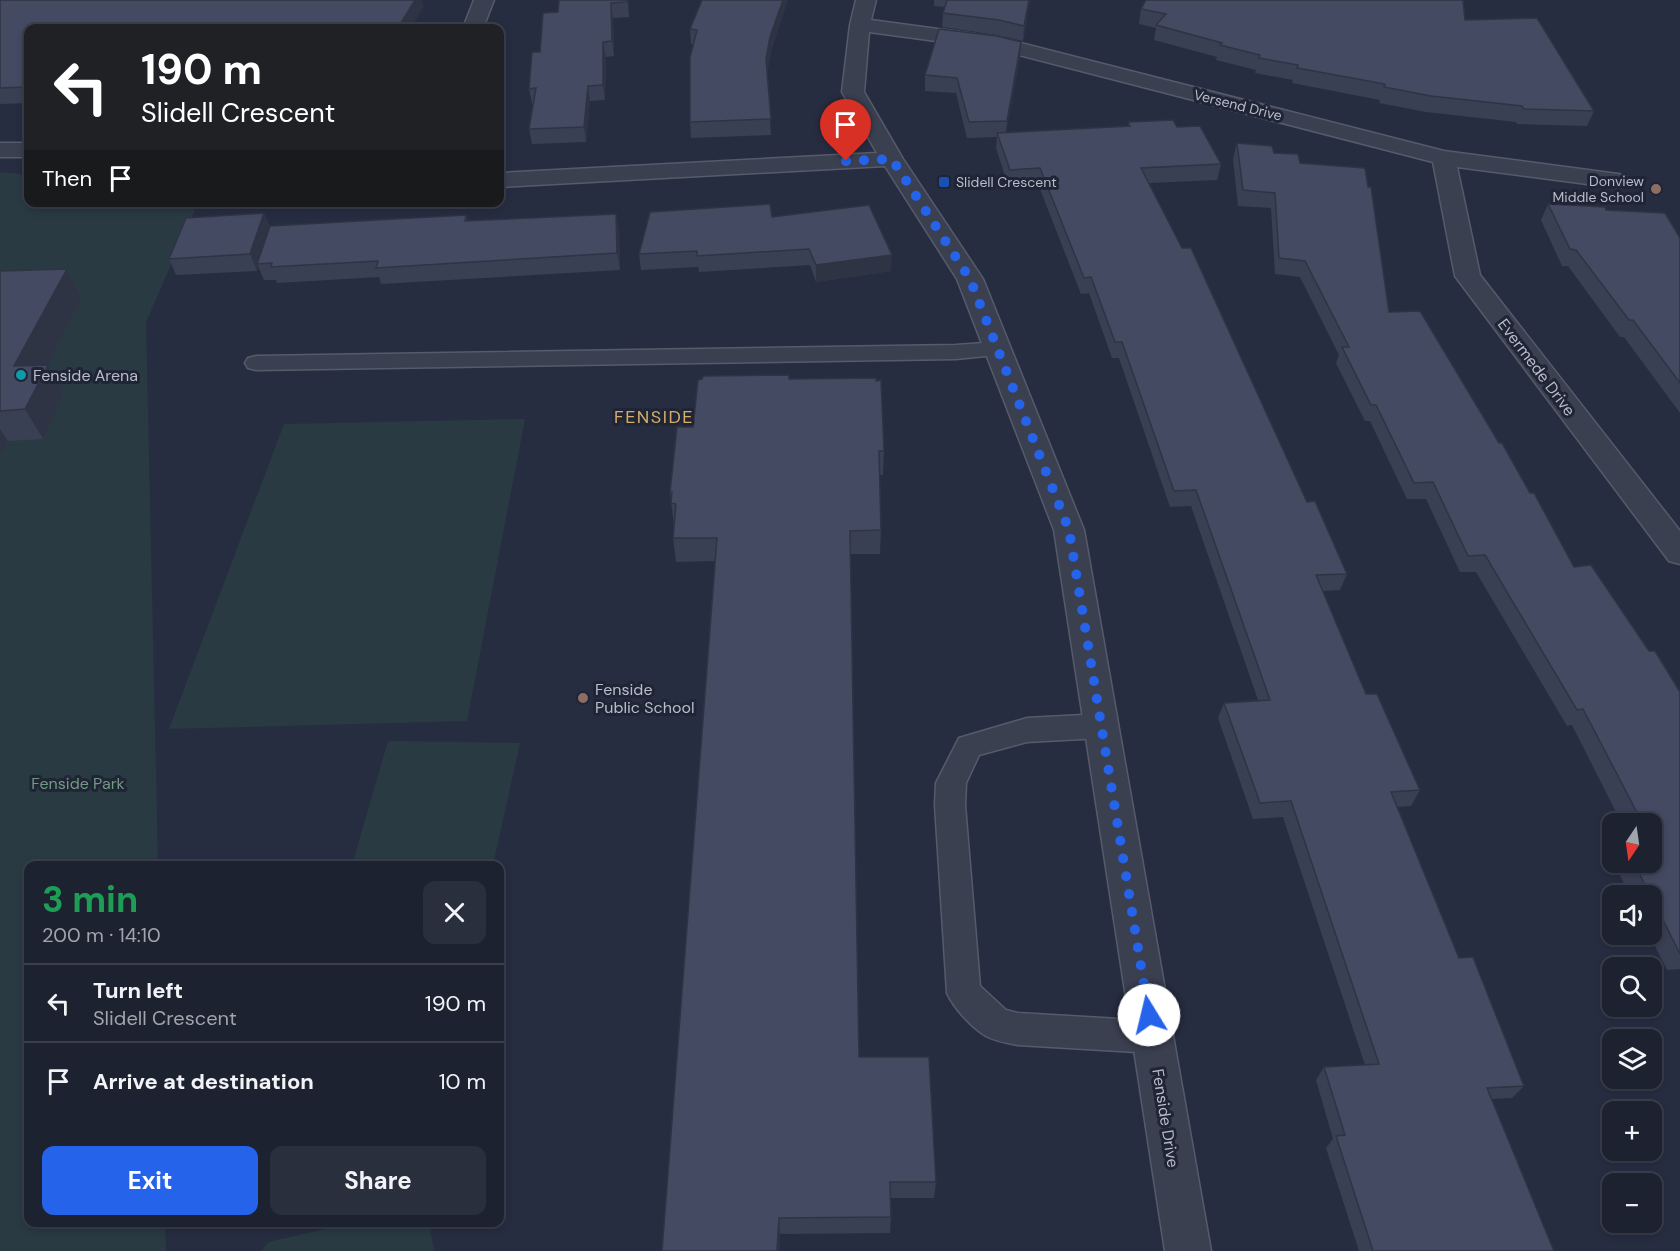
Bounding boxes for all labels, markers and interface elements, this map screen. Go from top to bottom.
text: 190 m [141,42,262,97]
icon: left [42,48,120,126]
street label: Versend Drive [1192,85,1284,125]
text: Slidell Crescent [141,95,335,130]
pin [820,99,871,161]
icon: arrive [829,108,862,141]
icon: arrive [104,162,137,195]
text: Then [42,164,92,193]
place label: Donview Middle School [1553,172,1644,206]
place label: Slidell Crescent [956,173,1057,191]
marker: Slidell Crescent [937,175,951,189]
marker: Donview Middle School [1649,182,1663,196]
street label: Evermede Drive [1493,314,1580,420]
place label: Fenside Arena [33,365,138,386]
marker: Fenside Arena [14,368,28,382]
district label: FENSIDE [614,405,694,429]
place label: Fenside Public School [595,679,694,718]
marker: Fenside Public School [576,691,590,705]
park label: Fenside Park [31,773,125,794]
north arrow [1602,813,1662,873]
map controls [1602,813,1662,1233]
text: 3 min [42,876,138,923]
button: close [423,881,486,944]
button: sound [1602,885,1662,945]
text: 200 m · 14:10 [42,922,161,948]
button: search [1602,957,1662,1017]
text: Turn left [93,976,183,1005]
position arrow [1117,983,1181,1047]
icon: left [42,987,75,1020]
text: 190 m [425,989,486,1018]
text: Slidell Crescent [93,1005,237,1031]
button: layers [1602,1029,1662,1089]
icon: arrive [42,1065,75,1098]
text: Arrive at destination [93,1067,314,1096]
text: 10 m [439,1067,486,1096]
street label: Fenside Drive [1147,1067,1184,1169]
button: + [1602,1101,1662,1161]
button: Exit [42,1146,258,1215]
button: Share [270,1146,486,1215]
button: − [1602,1173,1662,1233]

